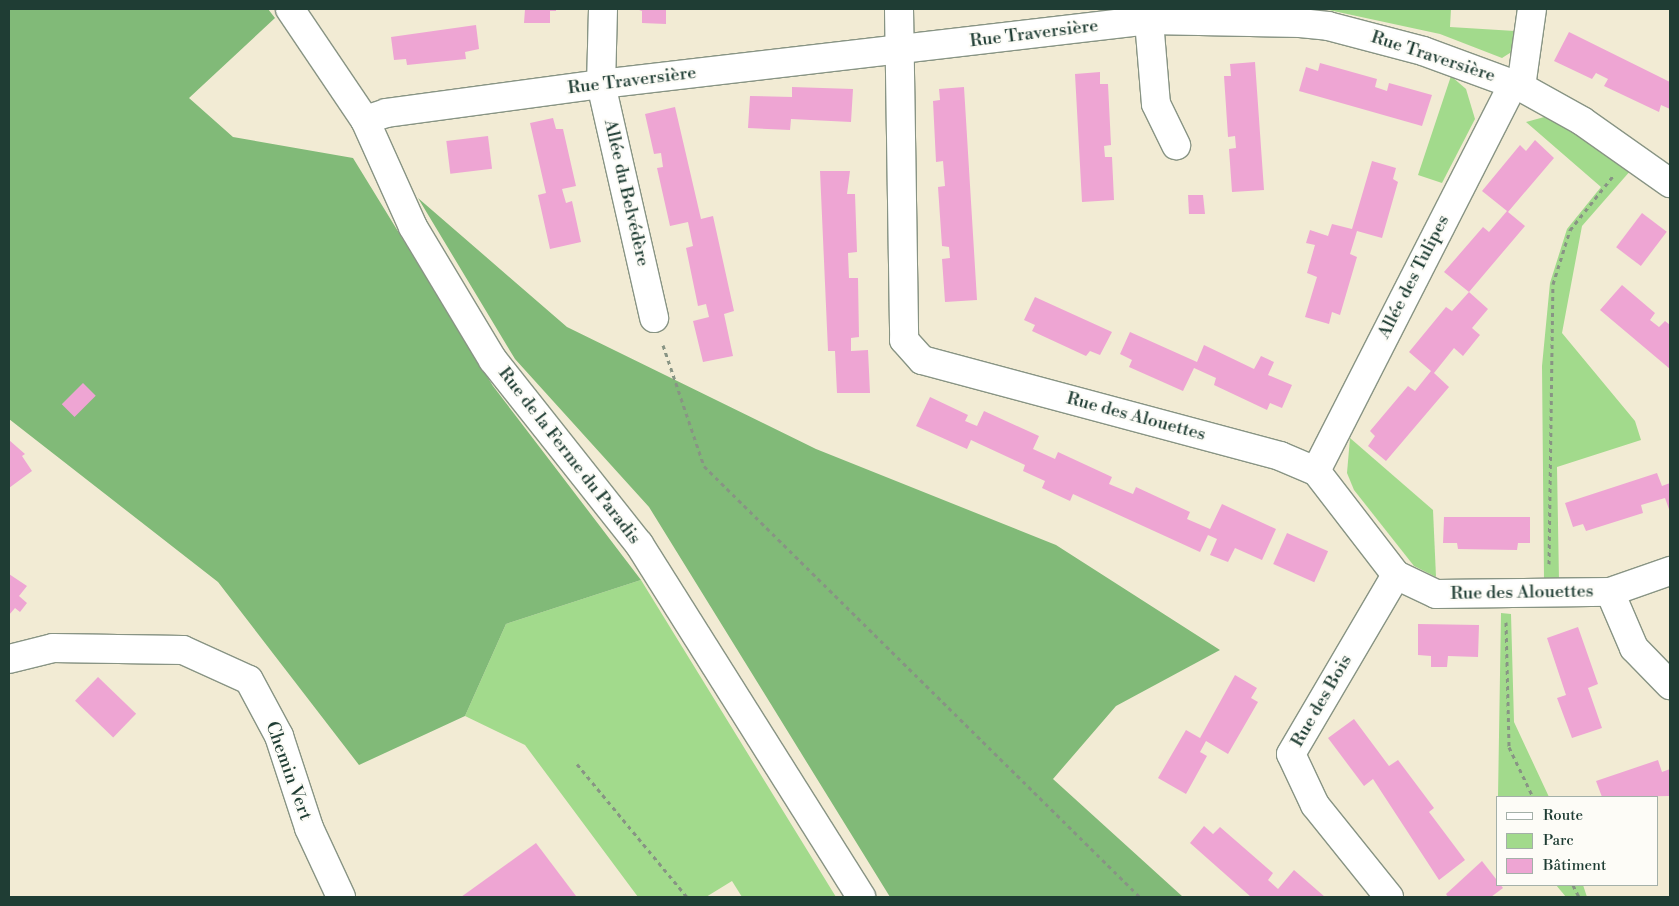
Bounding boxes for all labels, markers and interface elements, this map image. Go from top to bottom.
street label: Rue Traversière [969,15,1099,53]
street label: Rue Traversière [1368,27,1498,87]
street label: Rue Traversière [567,62,697,100]
street label: Allée du Belvédère [599,117,653,269]
street label: Allée des Tulipes [1374,212,1454,342]
street label: Rue de la Ferme du Paradis [493,363,645,549]
street label: Rue des Alouettes [1064,388,1208,446]
street label: Rue des Alouettes [1450,581,1594,605]
street label: Rue des Bois [1287,651,1357,751]
street label: Chemin Vert [260,719,316,823]
legend [1496,796,1659,886]
text: Route [1543,806,1583,825]
text: Parc [1543,831,1574,850]
text: Bâtiment [1543,856,1606,875]

